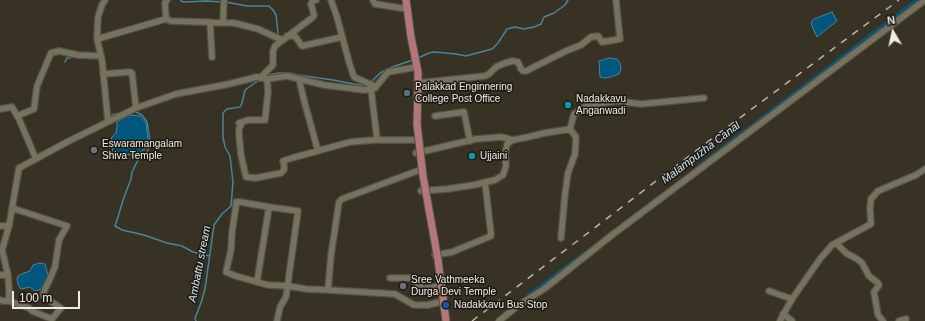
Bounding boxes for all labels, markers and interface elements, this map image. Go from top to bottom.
north arrow [873,12,913,52]
text: N [886,14,896,27]
place label: Palakkad Enginnering College Post Office [415,81,512,104]
marker: Palakkad Enginnering College Post Office [402,88,412,98]
place label: Nadakkavu Anganwadi [576,93,626,116]
marker: Nadakkavu Anganwadi [563,100,573,110]
water label: Malampuzha Canal [659,119,743,187]
place label: Eswaramangalam Shiva Temple [102,138,182,162]
marker: Eswaramangalam Shiva Temple [89,145,99,155]
place label: Ujjaini [480,150,507,162]
marker: Ujjaini [467,151,477,161]
water label: Ambattu stream [186,225,214,303]
place label: Sree Vathmeeka Durga Devi Temple [411,274,496,298]
marker: Sree Vathmeeka Durga Devi Temple [398,281,408,291]
scale bar [14,283,82,309]
text: 100 m [19,291,52,305]
place label: Nadakkavu Bus Stop [454,299,547,311]
marker: Nadakkavu Bus Stop [441,300,451,310]

